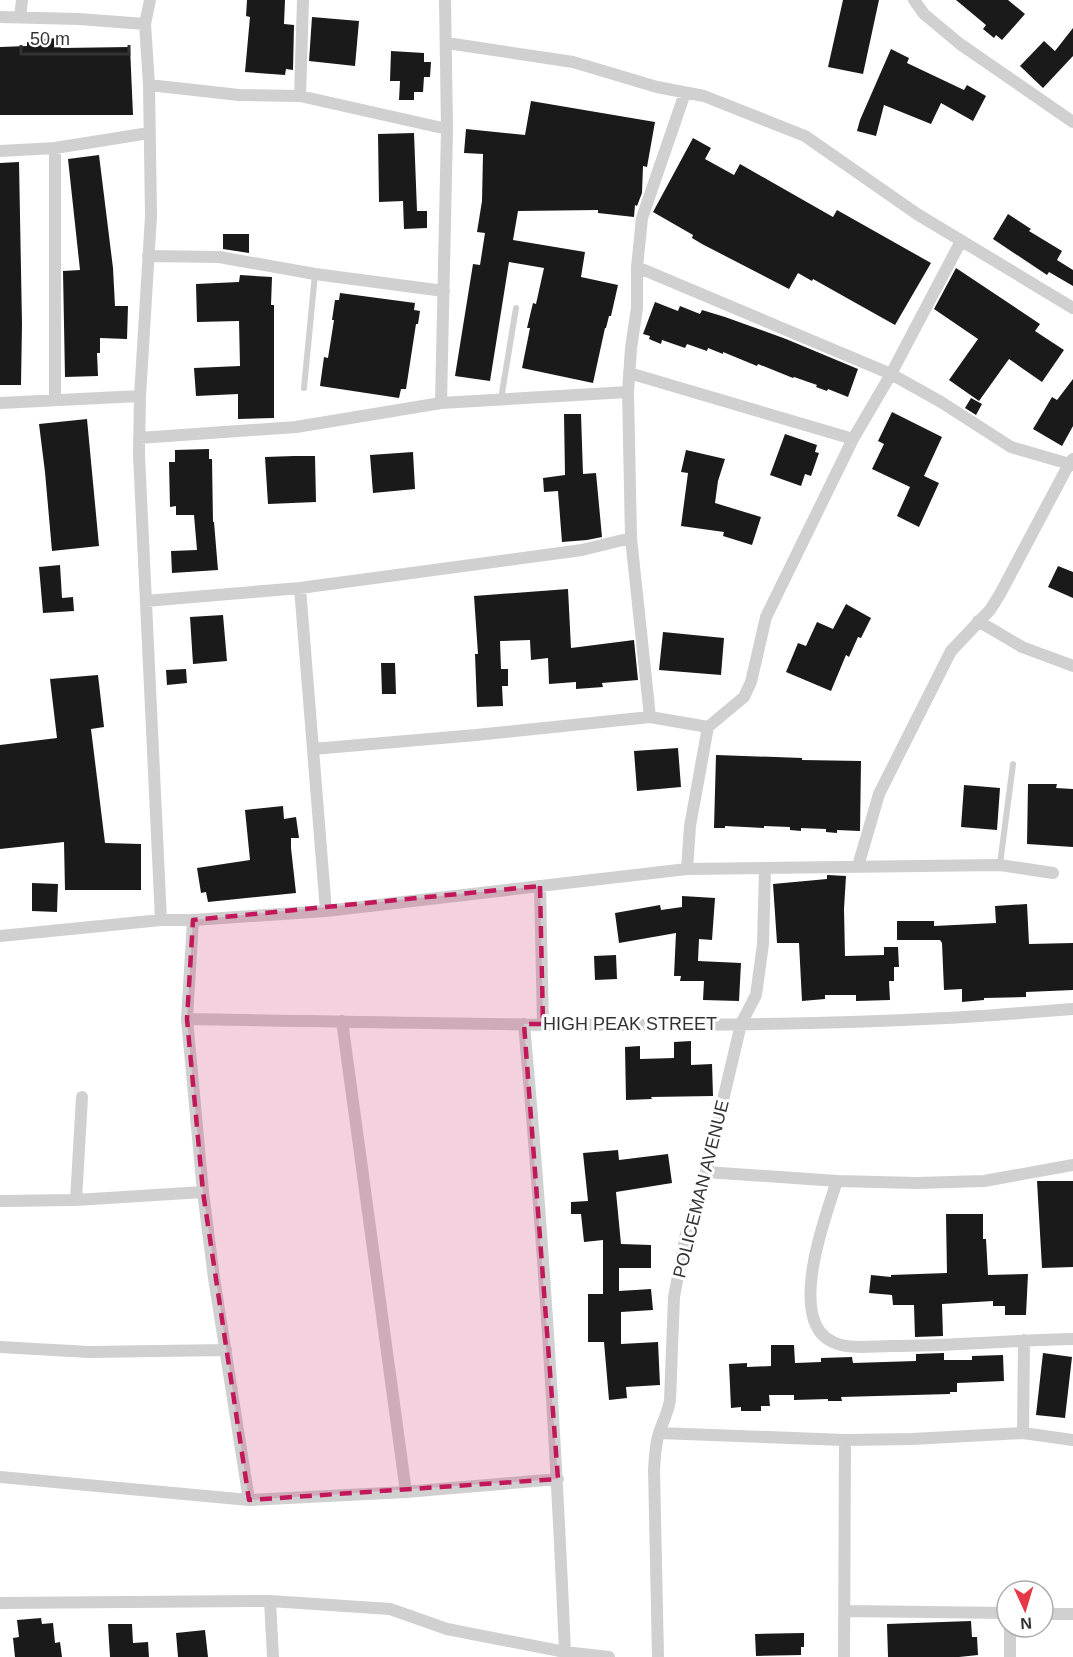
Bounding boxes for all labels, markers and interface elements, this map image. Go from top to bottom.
scale bar [21,18,129,56]
text: 50 m [30,29,70,49]
street label: HIGH PEAK STREET [543,1014,717,1034]
street label: POLICEMAN AVENUE [669,1098,733,1280]
north arrow [995,1579,1055,1639]
text: N [1020,1615,1032,1632]

